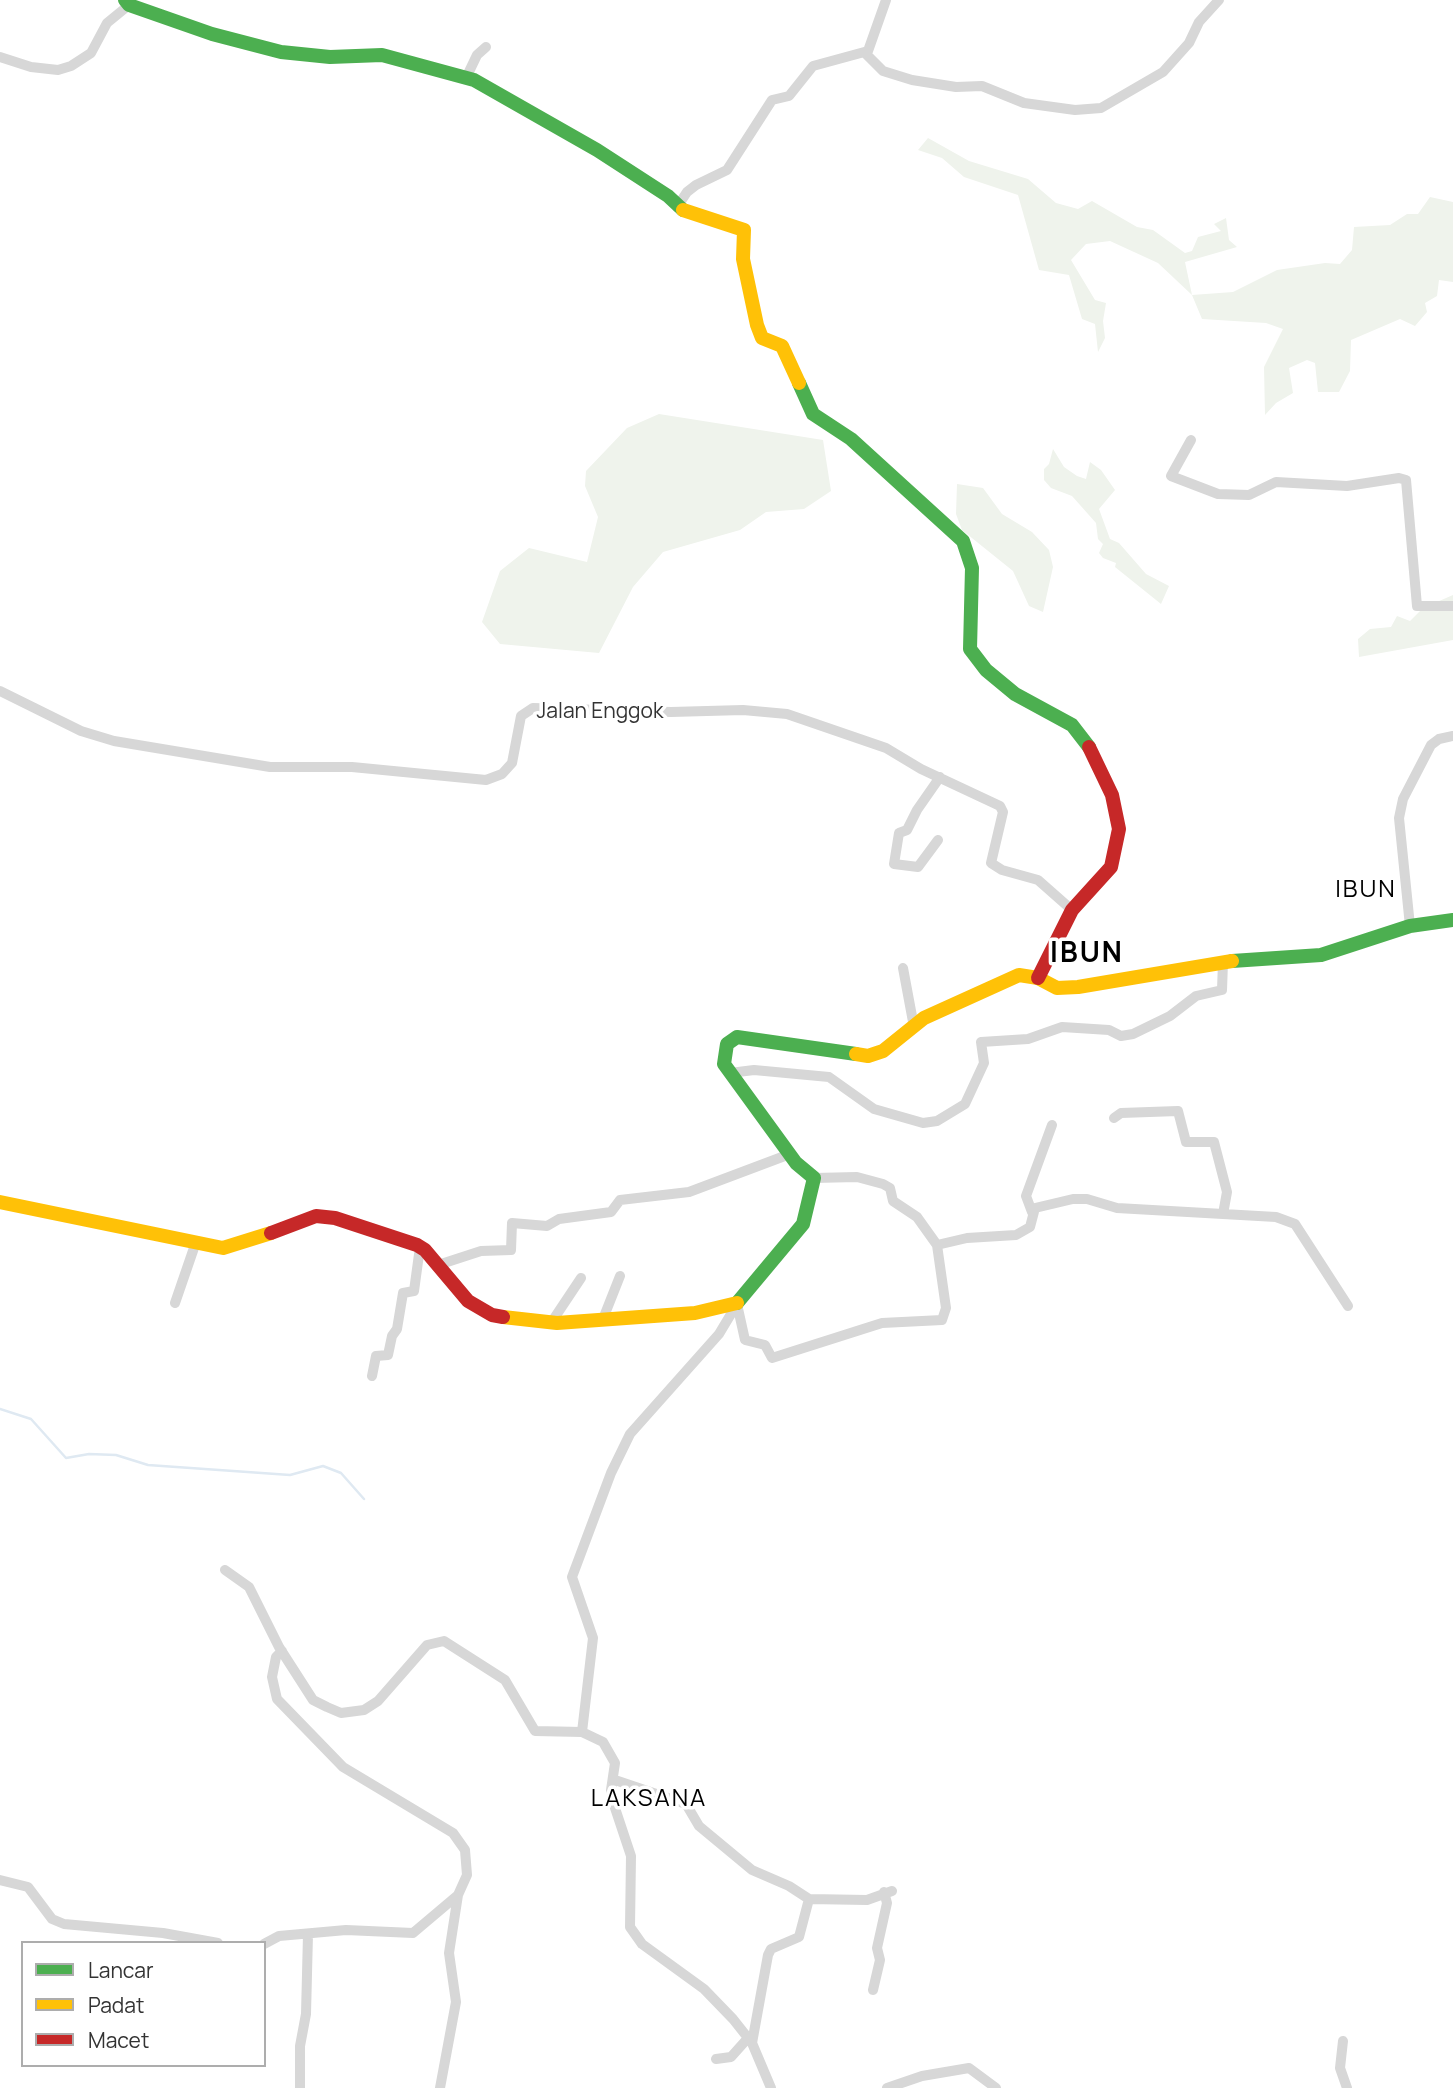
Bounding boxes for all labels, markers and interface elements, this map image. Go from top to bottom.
street label: Jalan Enggok [537,699,663,725]
district label: IBUN [1336,876,1396,904]
district label: IBUN [1051,937,1123,971]
district label: LAKSANA [592,1785,706,1813]
legend [21,1941,266,2067]
text: Lancar [88,1956,154,1984]
text: Padat [88,1991,144,2019]
text: Macet [88,2026,149,2054]

